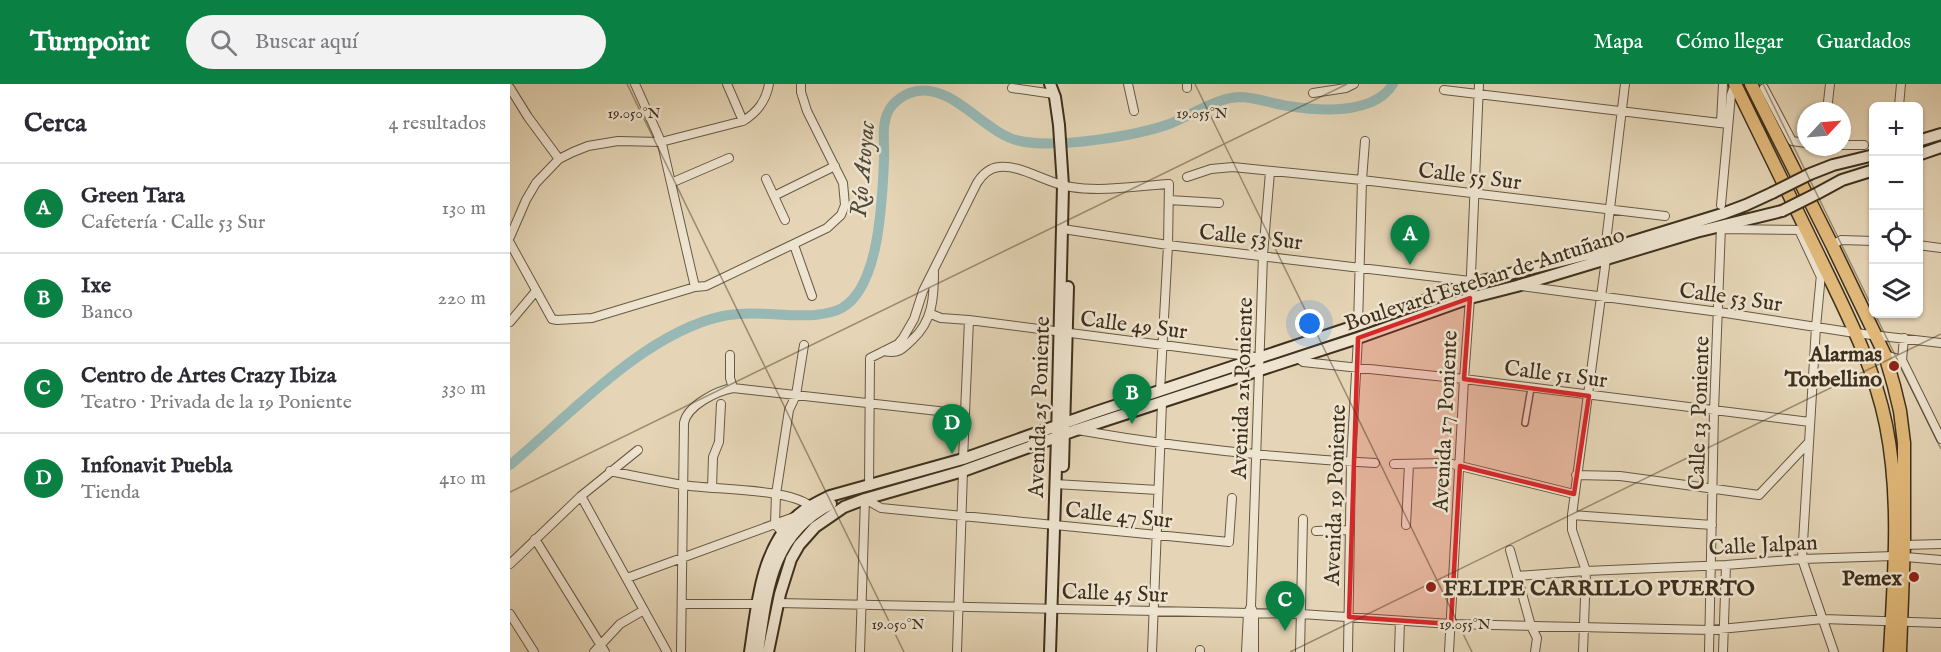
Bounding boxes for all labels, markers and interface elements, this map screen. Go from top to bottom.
search box [186,15,606,69]
text: Turnpoint [30,25,150,60]
icon: search [207,26,240,59]
text: Buscar aquí [255,28,358,56]
text: Mapa [1594,29,1643,56]
text: Cómo llegar [1676,29,1783,56]
text: Guardados [1816,29,1911,56]
north arrow [1797,102,1851,156]
map controls [1869,102,1923,318]
button: + [1869,102,1923,156]
text: 19.050°N [607,104,661,123]
text: 19.055°N [1176,104,1228,123]
text: Cerca [24,107,86,140]
text: 4 resultados [388,111,486,136]
water label: Río Atoyac [844,119,883,219]
button: − [1869,156,1923,210]
street label: Calle 55 Sur [1417,157,1523,197]
text: Green Tara [81,182,185,210]
text: A [37,196,50,221]
text: 130 m [441,196,486,221]
text: Cafetería · Calle 53 Sur [81,210,265,235]
button: locate [1869,210,1923,264]
pin: A [1390,216,1430,265]
street label: Calle 53 Sur [1198,219,1304,257]
street label: Boulevard Esteban de Antuñano [1341,220,1627,336]
button: layers [1869,264,1923,318]
text: Ixe [81,272,111,300]
street label: Calle 53 Sur [1677,277,1784,319]
text: B [37,286,50,311]
text: 220 m [438,286,486,311]
street label: Avenida 21 Poniente [1226,297,1260,481]
text: Banco [81,300,133,325]
street label: Calle 49 Sur [1078,306,1189,346]
your location [1295,309,1324,338]
street label: Avenida 25 Poniente [1023,316,1057,499]
street label: Avenida 17 Poniente [1427,330,1465,514]
street label: Calle 13 Poniente [1683,335,1717,491]
place label: Alarmas Torbellino [1784,341,1882,394]
street label: Calle 51 Sur [1503,355,1609,395]
marker: Alarmas Torbellino [1887,359,1901,373]
text: Centro de Artes Crazy Ibiza [81,362,336,390]
pin: B [1112,374,1152,424]
text: C [36,376,51,401]
text: 330 m [441,376,486,401]
text: Teatro · Privada de la 19 Poniente [81,390,352,415]
pin: D [932,404,972,454]
street label: Avenida 19 Poniente [1319,404,1353,587]
text: Infonavit Puebla [81,452,232,480]
text: D [35,466,52,491]
text: 410 m [439,466,486,491]
text: Tienda [81,480,140,505]
street label: Calle 47 Sur [1064,496,1174,536]
street label: Calle Jalpan [1708,529,1819,563]
place label: Pemex [1842,565,1902,593]
marker: Pemex [1907,570,1921,584]
place label: FELIPE CARRILLO PUERTO [1443,575,1755,603]
street label: Calle 45 Sur [1061,578,1169,610]
marker: FELIPE CARRILLO PUERTO [1424,580,1438,594]
pin: C [1266,582,1304,631]
text: 19.050°N [871,615,925,634]
text: 19.055°N [1439,615,1491,634]

